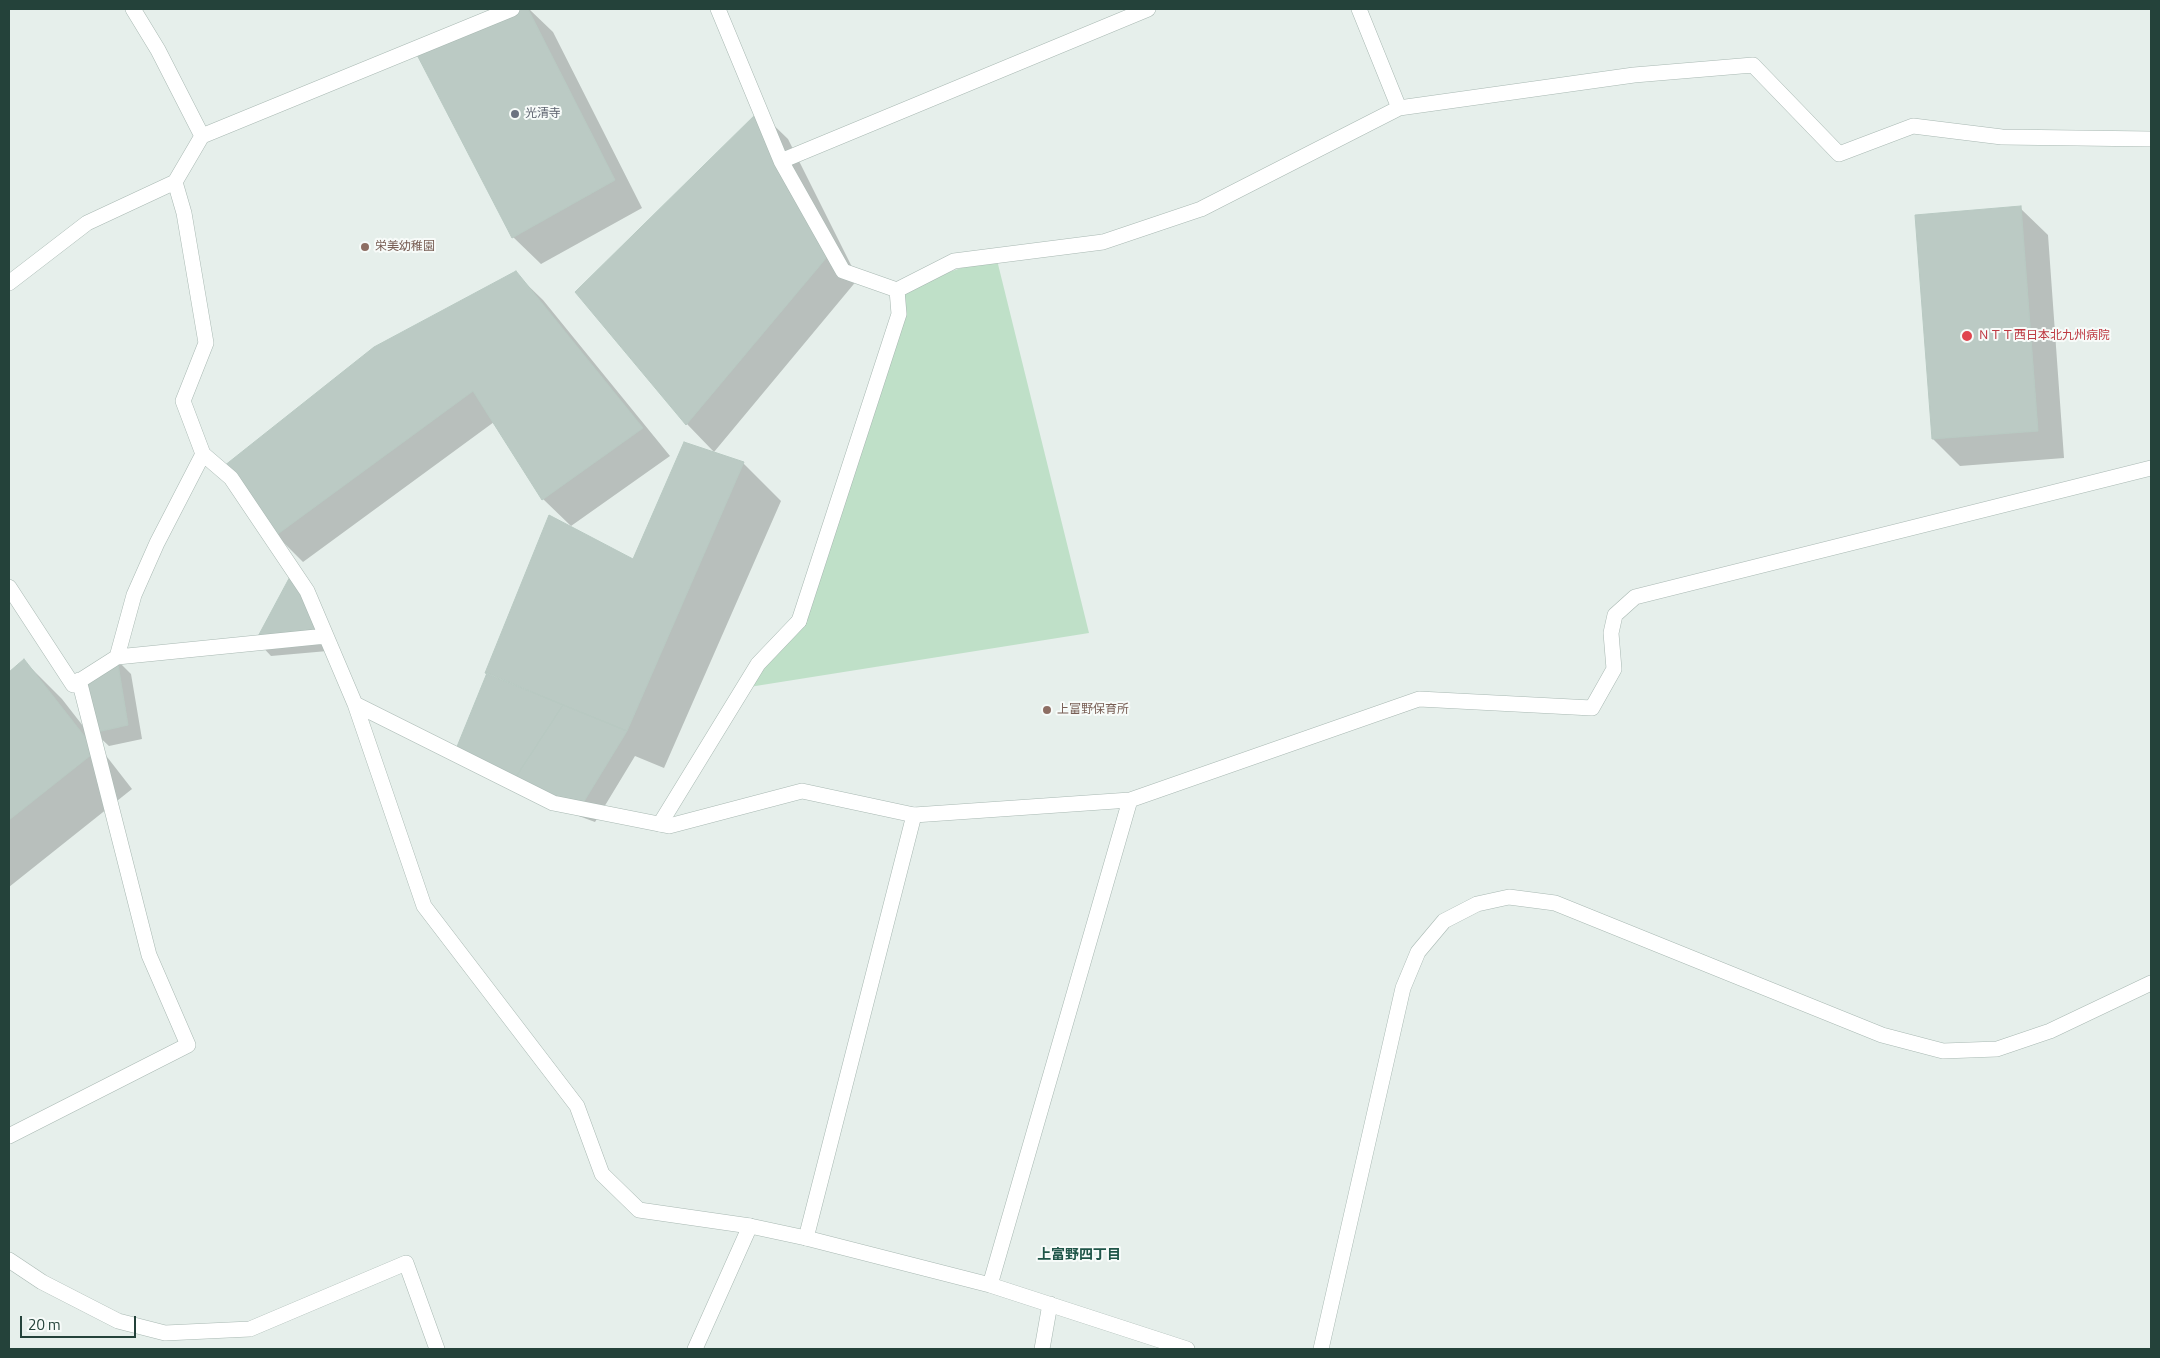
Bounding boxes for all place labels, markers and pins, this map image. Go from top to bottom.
place label: 光清寺 [525,107,561,121]
marker: 光清寺 [509,108,521,120]
place label: 栄美幼稚園 [375,240,435,254]
marker: 栄美幼稚園 [359,241,371,253]
marker: ＮＴＴ西日本北九州病院 [1960,329,1974,343]
place label: ＮＴＴ西日本北九州病院 [1978,329,2110,343]
place label: 上富野保育所 [1057,703,1129,717]
marker: 上富野保育所 [1041,704,1053,716]

